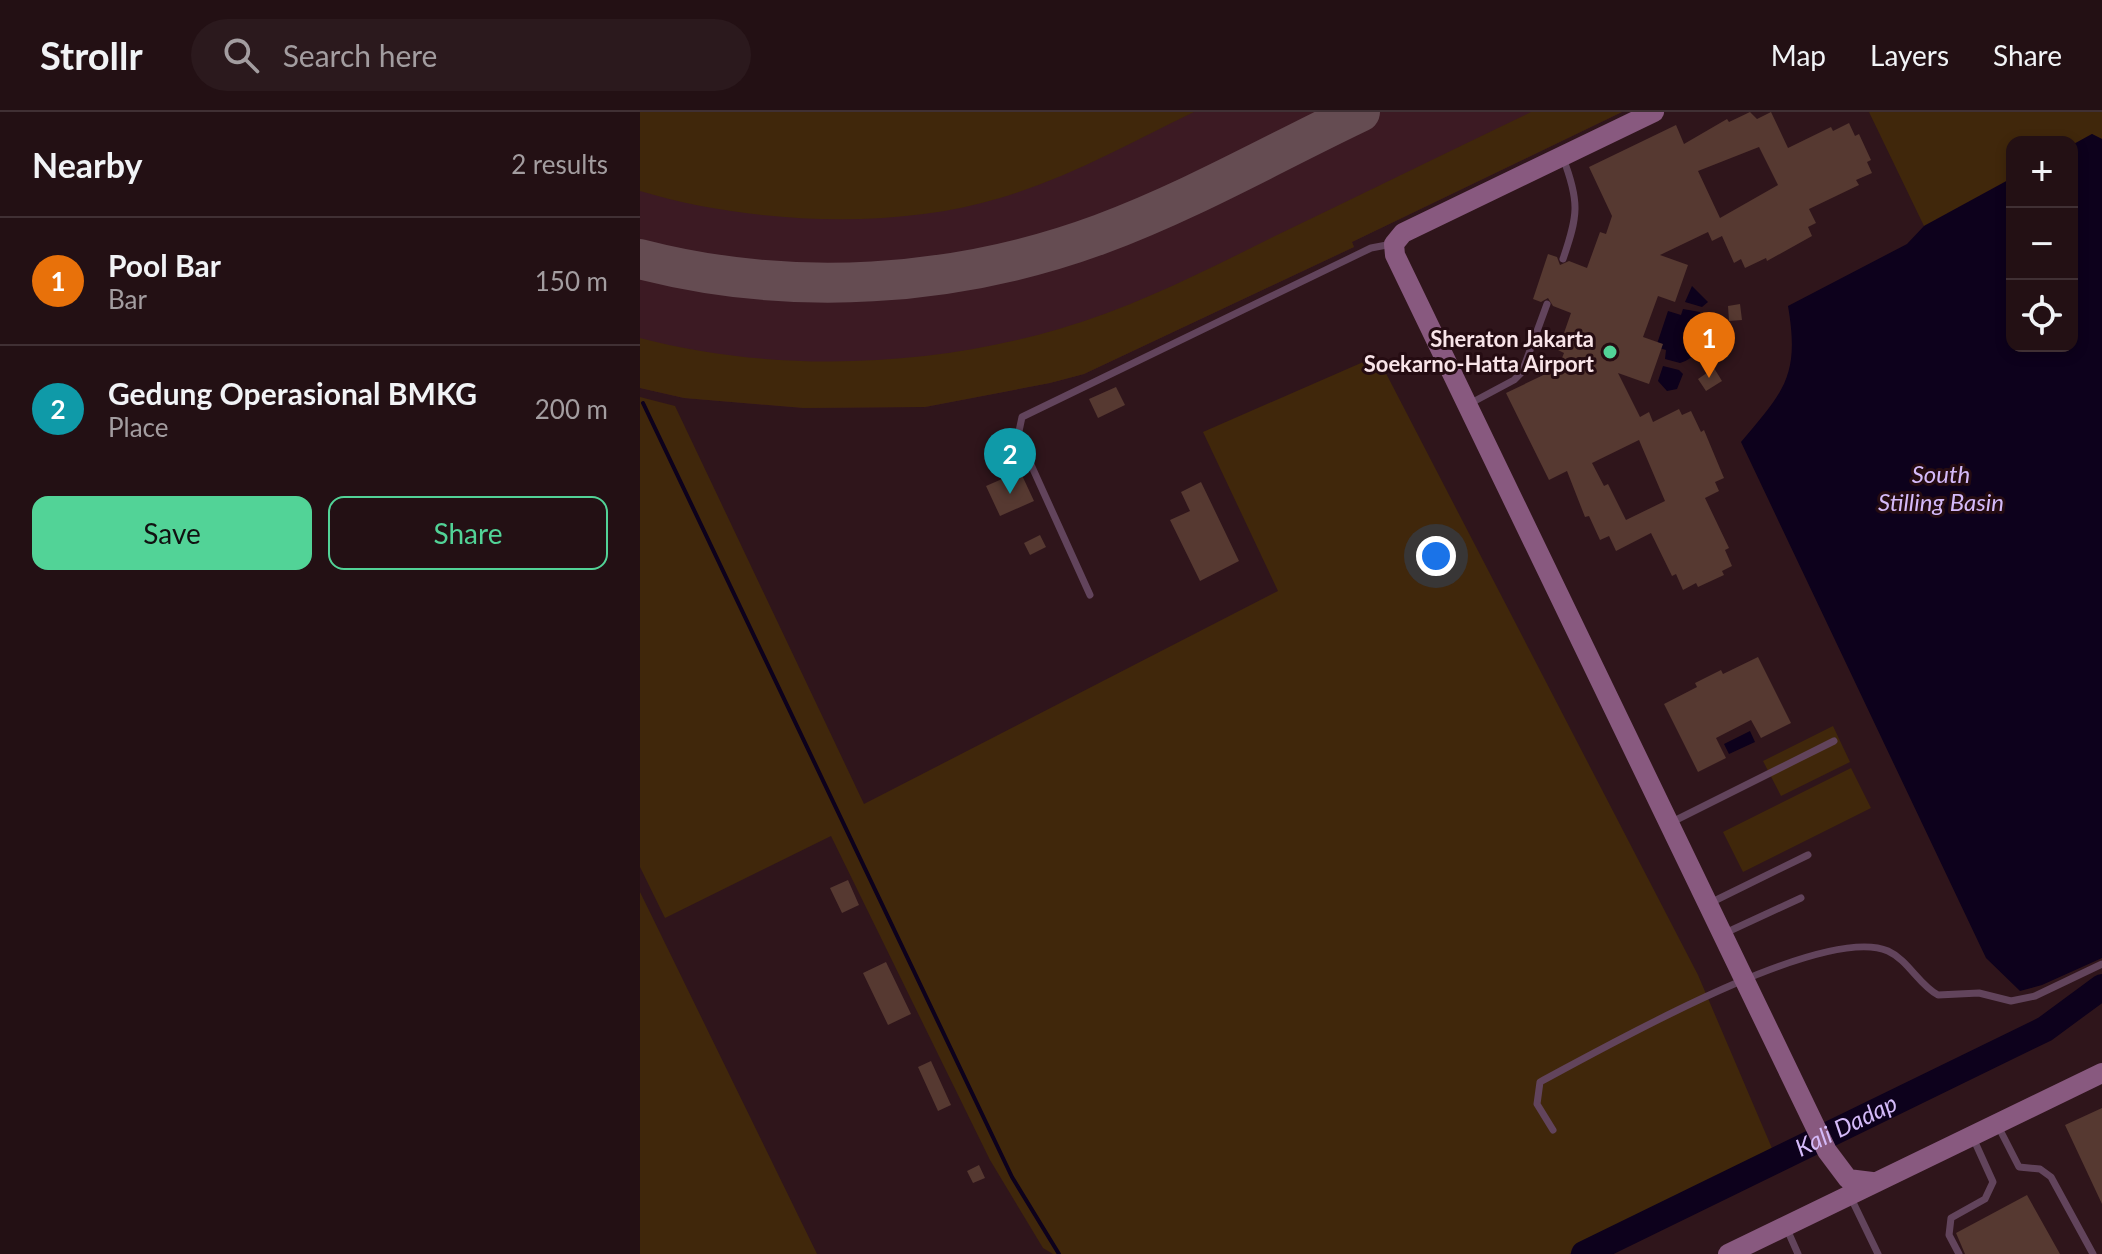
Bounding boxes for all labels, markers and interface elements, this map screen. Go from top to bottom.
search box [191,19,751,91]
text: Strollr [40,32,143,78]
icon: search [219,33,263,77]
text: Search here [283,37,437,73]
text: Map [1771,38,1826,72]
text: Layers [1870,38,1949,72]
text: Share [1993,38,2062,72]
map controls [2006,136,2078,352]
button: + [2006,136,2078,208]
text: Nearby [32,144,143,185]
text: 2 results [511,148,608,180]
button: − [2006,208,2078,280]
text: Pool Bar [108,247,221,283]
text: 1 [50,265,66,297]
text: 150 m [535,265,608,297]
button: locate [2006,280,2078,352]
text: Bar [108,283,147,315]
pin: 1 [1683,312,1735,378]
place label: Sheraton Jakarta Soekarno-Hatta Airport [1364,325,1595,377]
marker: Sheraton Jakarta Soekarno-Hatta Airport [1601,343,1619,361]
text: Gedung Operasional BMKG [108,375,477,411]
text: 2 [50,393,66,425]
text: 200 m [535,393,608,425]
text: Place [108,411,169,443]
pin: 2 [984,428,1036,494]
water label: South Stilling Basin [1878,459,2004,516]
button: Save [32,496,312,570]
button: Share [328,496,608,570]
your location [1416,536,1456,576]
water label: Kali Dadap [1790,1087,1901,1162]

